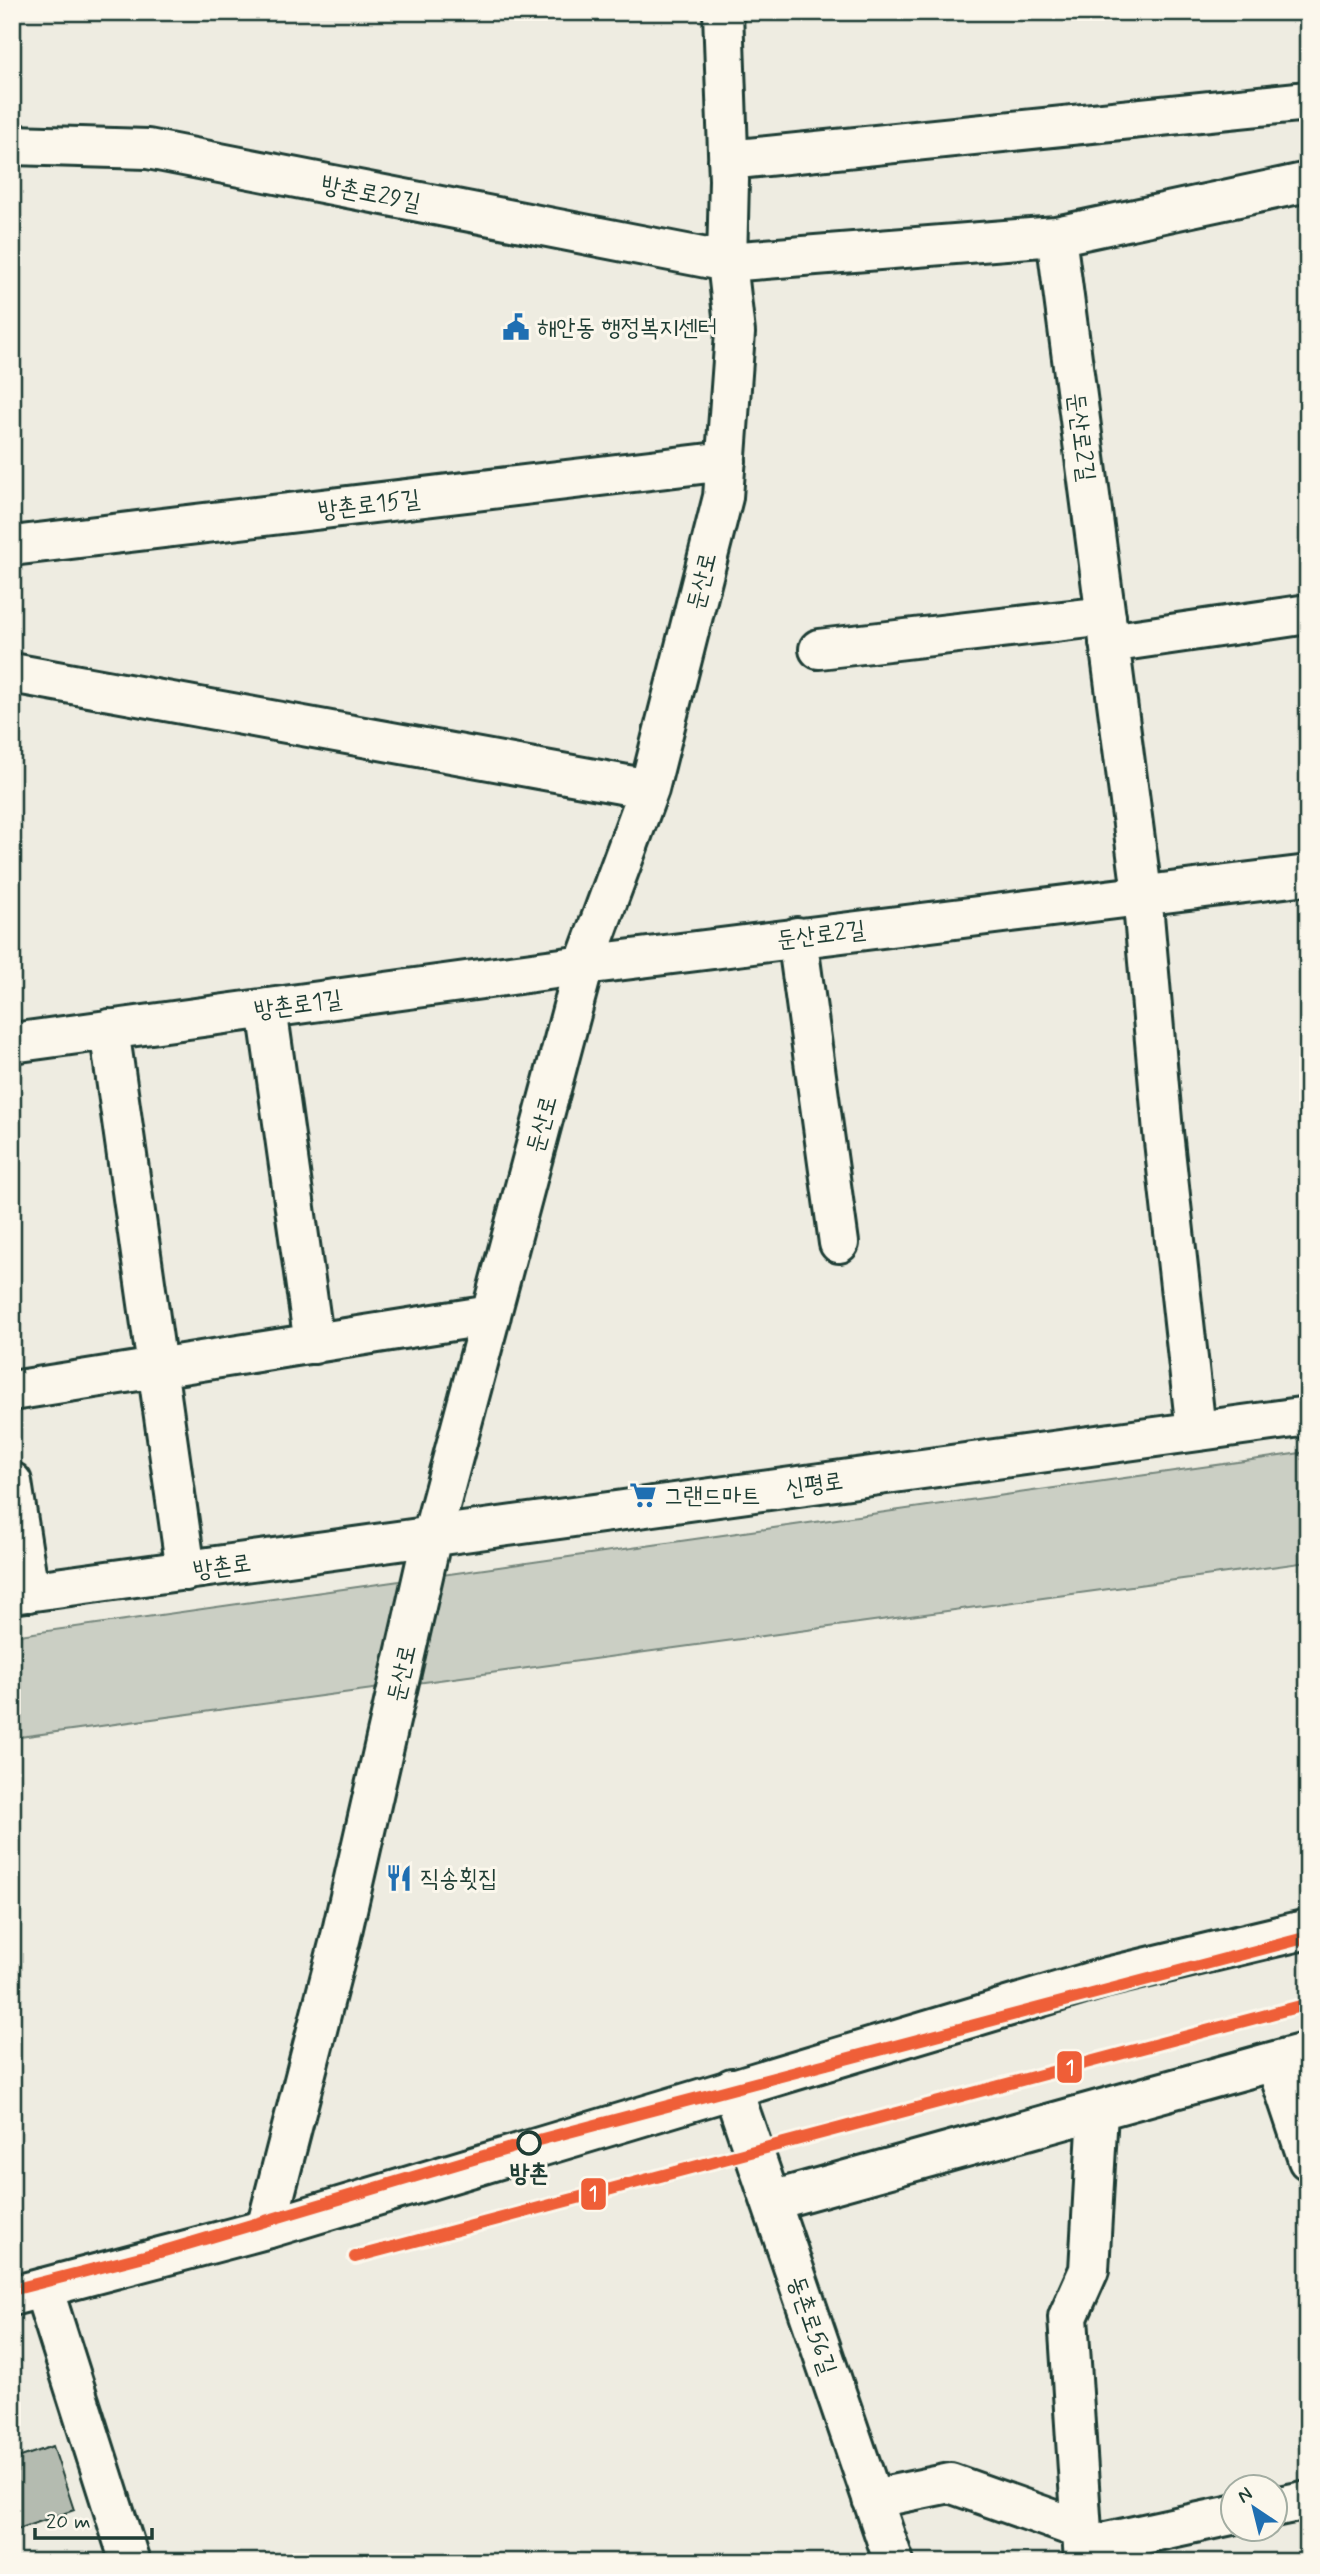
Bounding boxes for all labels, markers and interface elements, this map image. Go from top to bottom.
street label: 방촌로29길 [318,170,423,219]
public building icon: 해안동 행정복지센터 [501,312,531,342]
place label: 해안동 행정복지센터 [537,313,717,344]
street label: 둔산로2길 [1060,391,1101,483]
street label: 방촌로15길 [316,484,422,527]
street label: 둔산로 [680,550,725,613]
street label: 둔산로2길 [775,915,867,956]
street label: 방촌로1길 [252,984,344,1027]
street label: 둔산로 [520,1092,565,1156]
street label: 신평로 [783,1466,845,1505]
supermarket icon: 그랜드마트 [628,1480,658,1510]
place label: 그랜드마트 [664,1481,761,1512]
street label: 방촌로 [191,1548,253,1587]
street label: 둔산로 [381,1642,424,1705]
restaurant icon: 직송횟집 [384,1863,414,1893]
place label: 직송횟집 [420,1864,497,1895]
line badge: 1 [1056,2050,1083,2084]
text: 1 [1066,2056,1074,2081]
marker: 방촌 [517,2131,541,2155]
place label: 방촌 [510,2159,548,2190]
line badge: 1 [580,2177,607,2211]
text: 1 [589,2182,597,2207]
street label: 동촌로56길 [780,2272,843,2379]
north arrow [1218,2472,1288,2542]
text: N [1233,2481,1257,2509]
scale bar [35,2497,152,2541]
text: 20 m [46,2508,91,2536]

